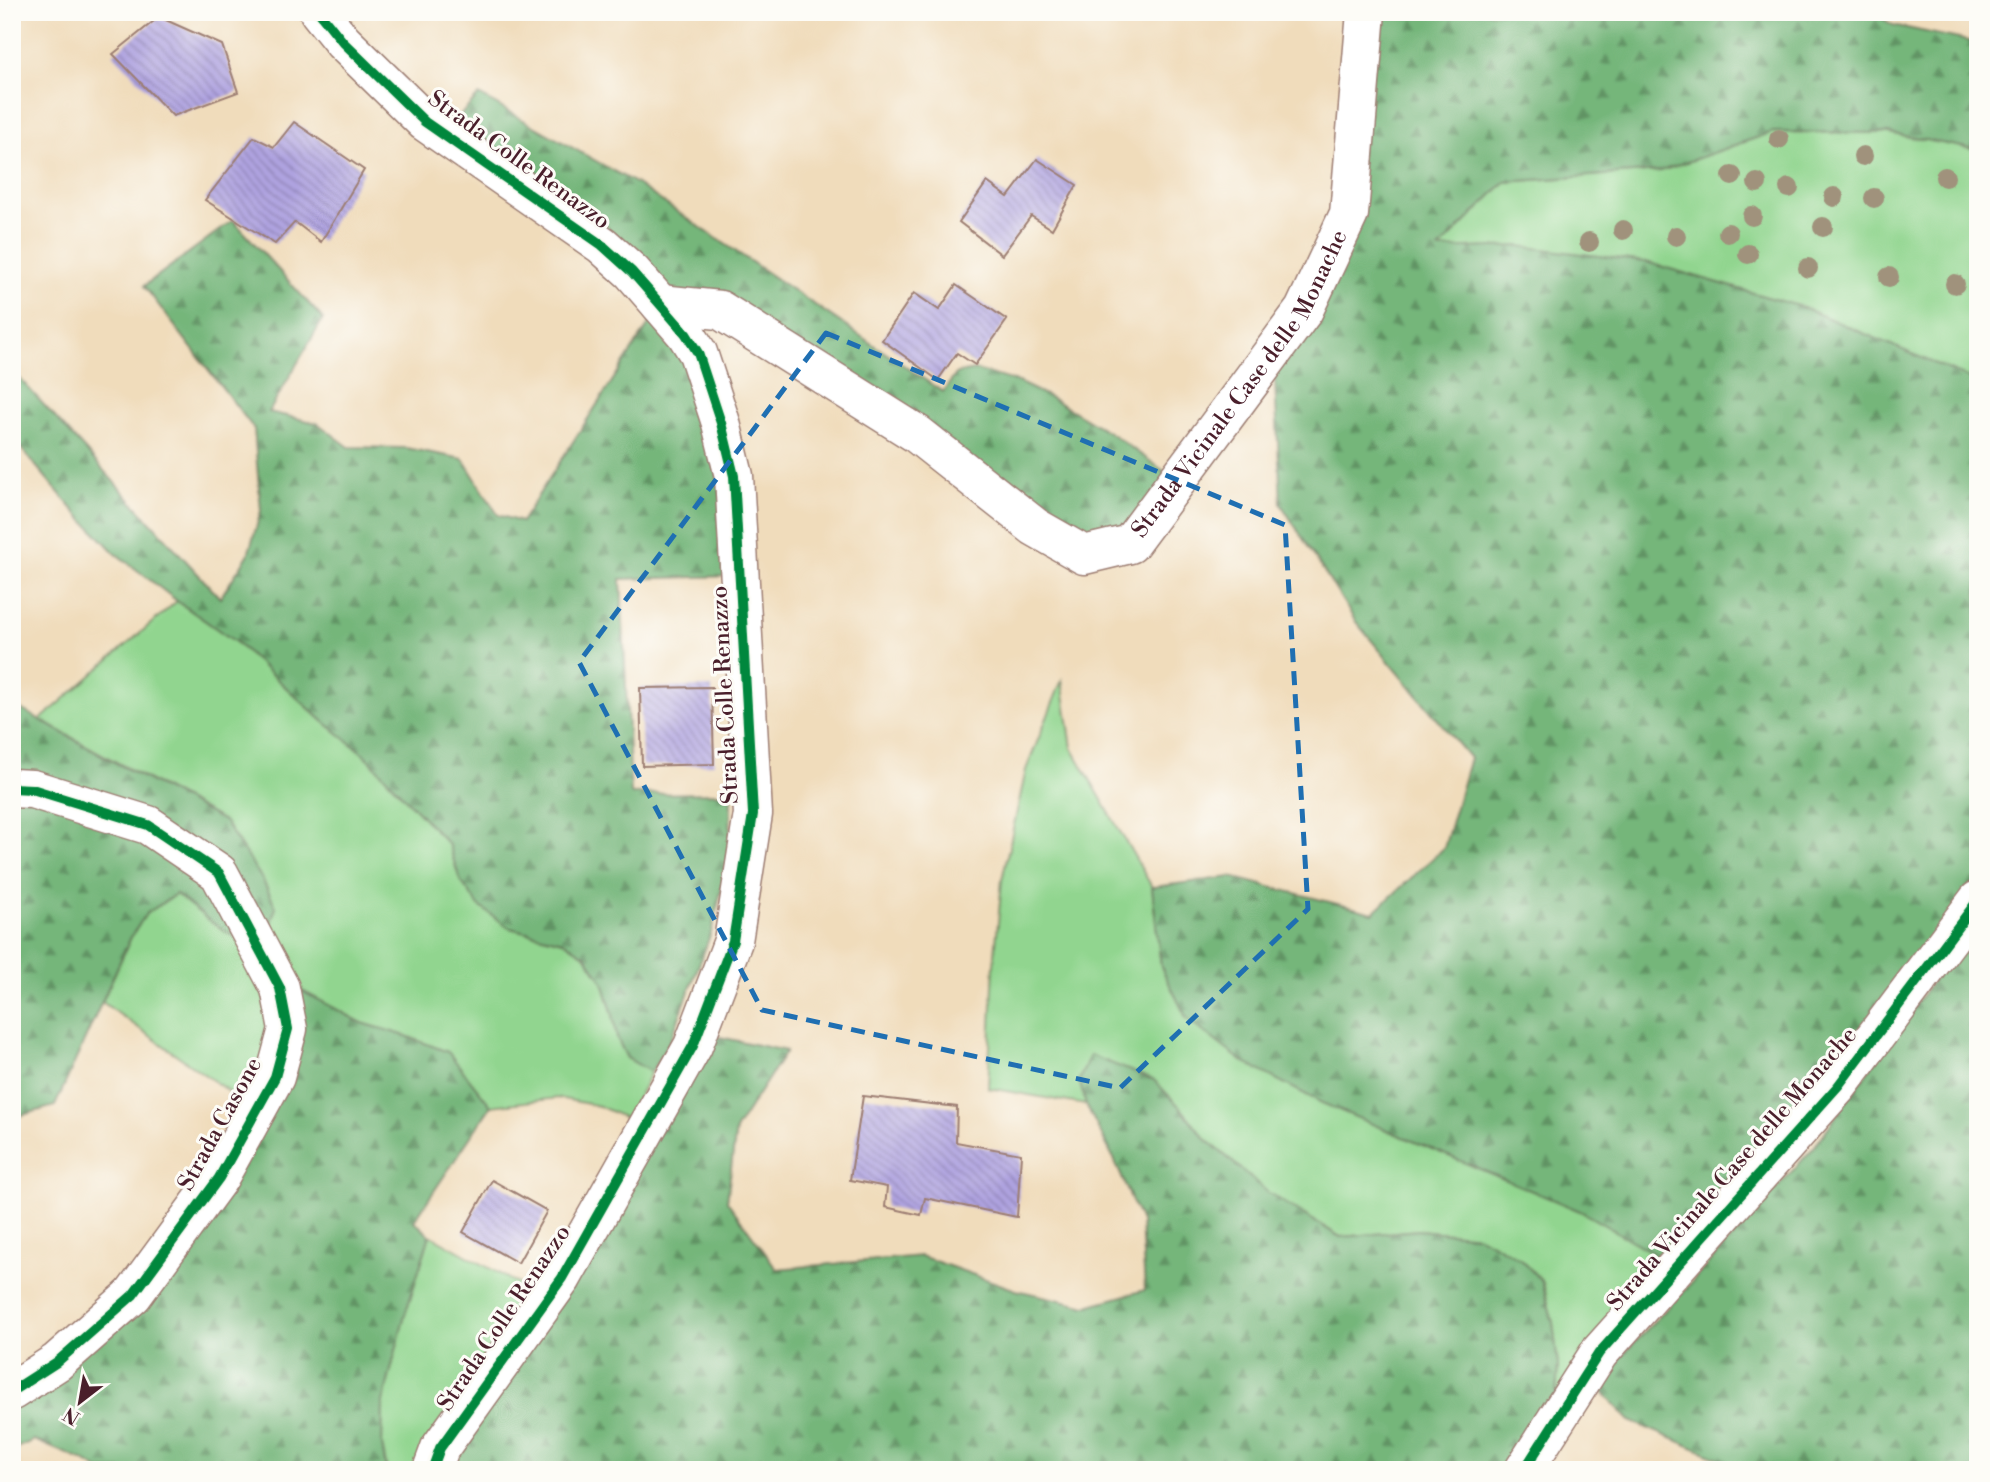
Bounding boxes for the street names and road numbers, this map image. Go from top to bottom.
street label: Strada Colle Renazzo [422,84,616,236]
street label: Strada Vicinale Case delle Monache [1126,225,1354,543]
street label: Strada Colle Renazzo [705,585,745,805]
street label: Strada Vicinale Case delle Monache [1601,1021,1863,1317]
street label: Strada Casone [172,1052,268,1196]
street label: Strada Colle Renazzo [431,1220,577,1416]

